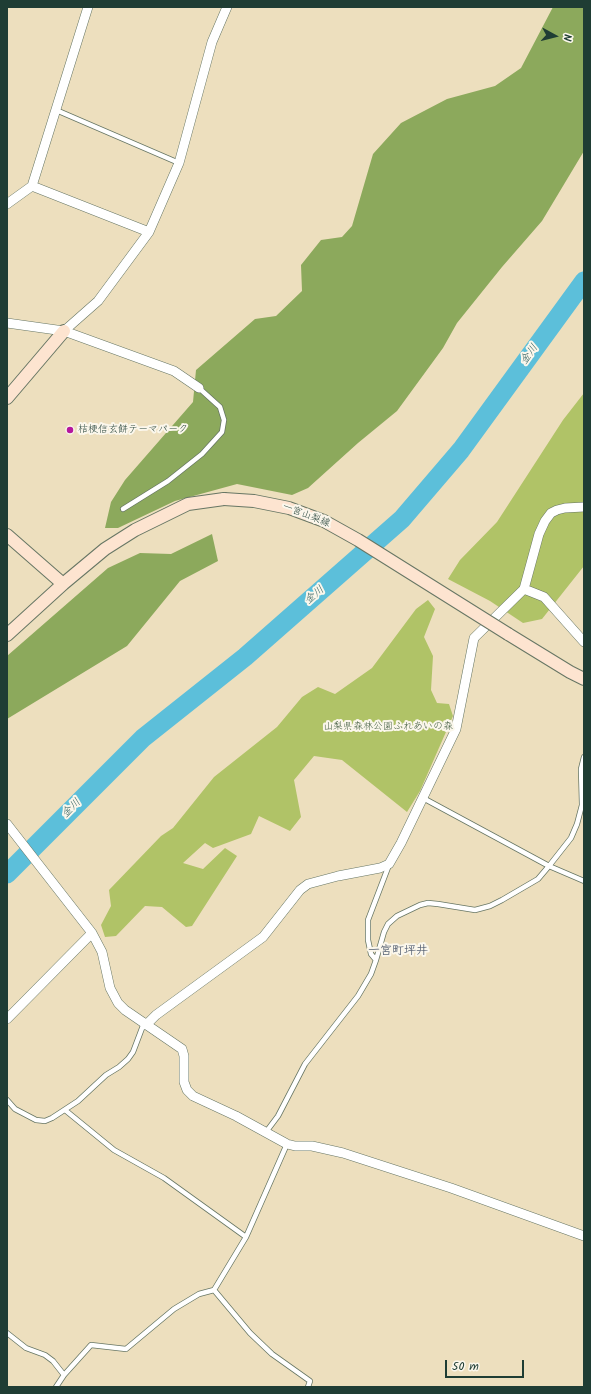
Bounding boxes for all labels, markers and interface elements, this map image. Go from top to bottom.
north arrow [535,16,575,56]
text: N [558,33,576,42]
water label: 金川 [518,342,542,368]
place label: 桔梗信玄餅テーマパーク [78,424,188,436]
marker: 桔梗信玄餅テーマパーク [65,425,75,435]
street label: 一宮山梨線 [281,501,331,531]
water label: 金川 [302,584,328,608]
park label: 山梨県森林公園ふれあいの森 [323,721,453,733]
water label: 金川 [60,797,84,821]
district label: 一宮町坪井 [368,945,428,959]
scale bar [447,1352,526,1378]
text: 50 m [452,1357,479,1376]

